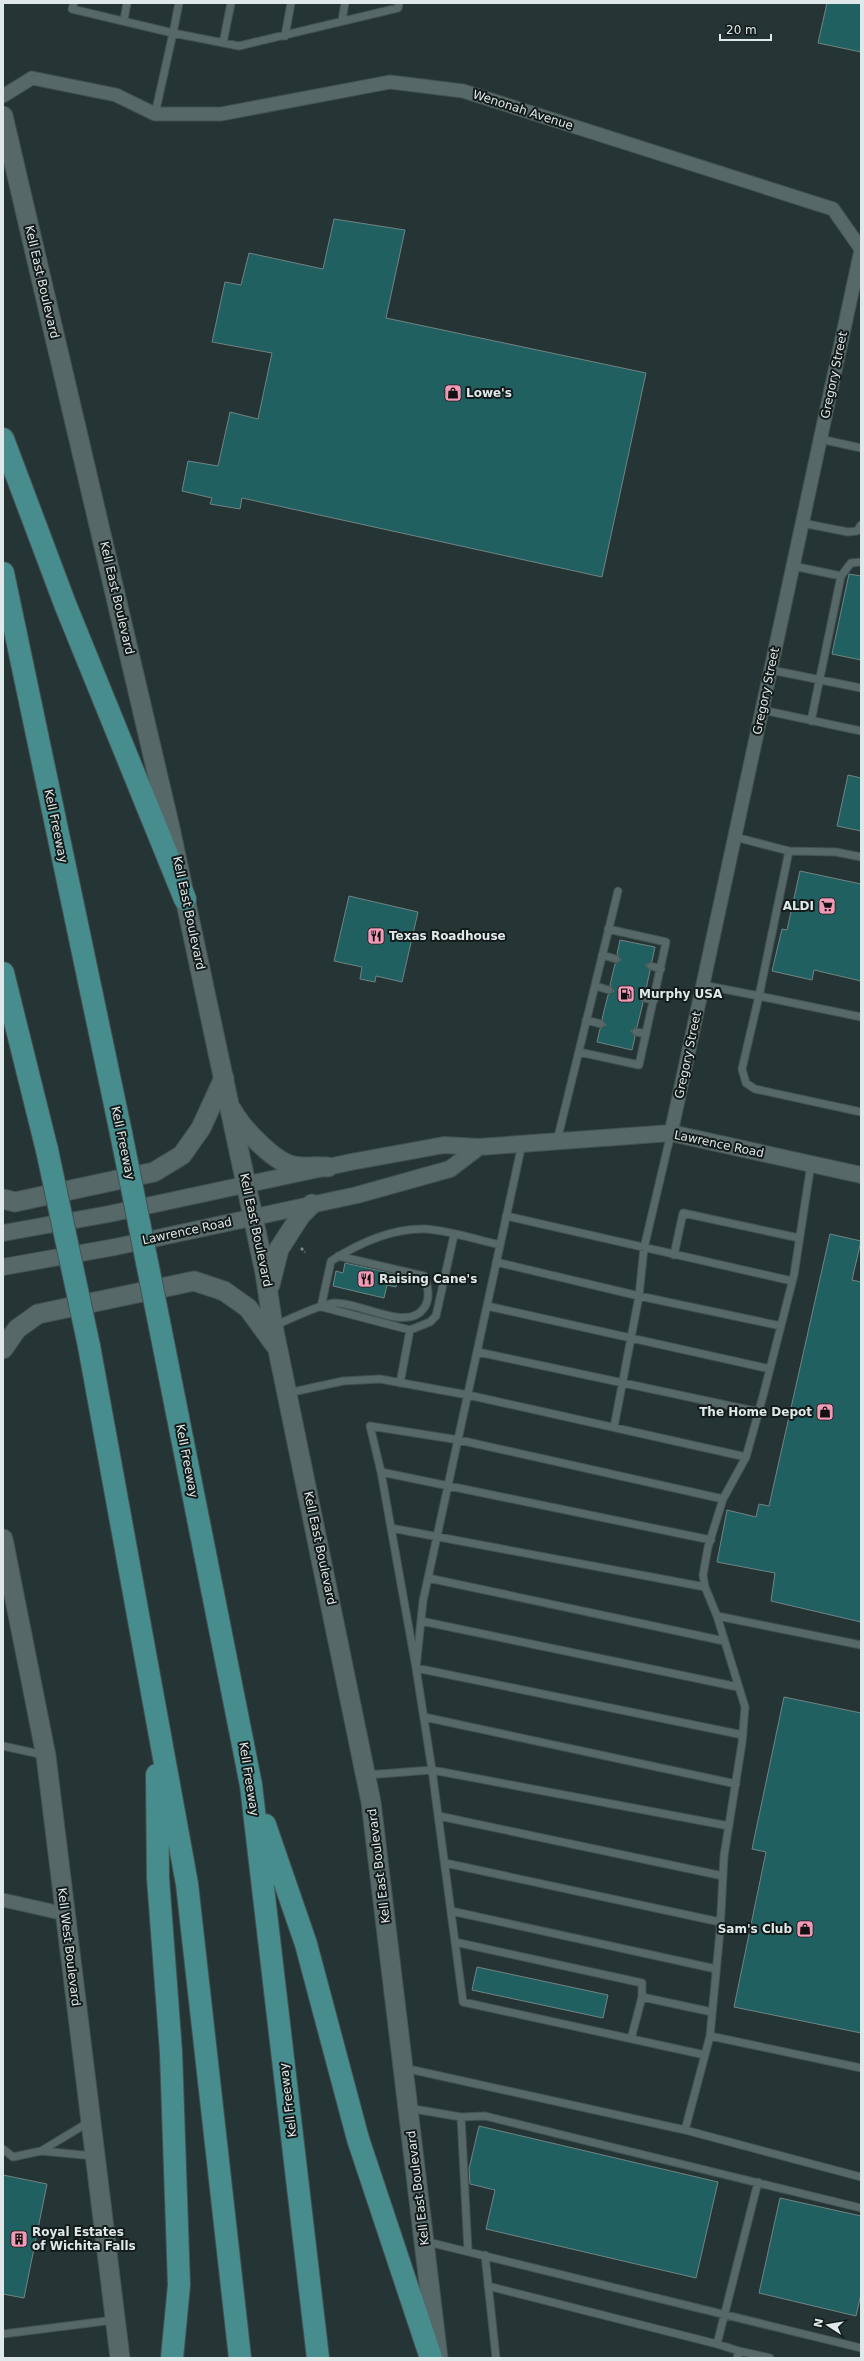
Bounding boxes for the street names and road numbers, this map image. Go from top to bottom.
street label: Wenonah Avenue [471,87,575,133]
street label: Kell East Boulevard [22,224,62,340]
street label: Gregory Street [818,330,850,420]
street label: Kell East Boulevard [97,540,137,656]
street label: Gregory Street [750,646,782,736]
street label: Kell Freeway [41,788,71,864]
street label: Kell East Boulevard [170,855,208,971]
street label: Gregory Street [672,1010,704,1100]
street label: Kell Freeway [108,1105,138,1181]
street label: Lawrence Road [673,1128,765,1160]
street label: Kell East Boulevard [237,1172,275,1288]
street label: Lawrence Road [141,1215,233,1247]
street label: Kell Freeway [173,1423,201,1499]
street label: Kell East Boulevard [301,1490,339,1606]
street label: Kell Freeway [236,1741,262,1817]
street label: Kell East Boulevard [365,1808,393,1924]
street label: Kell West Boulevard [55,1887,83,2007]
street label: Kell Freeway [276,2062,300,2138]
street label: Kell East Boulevard [404,2130,432,2246]

